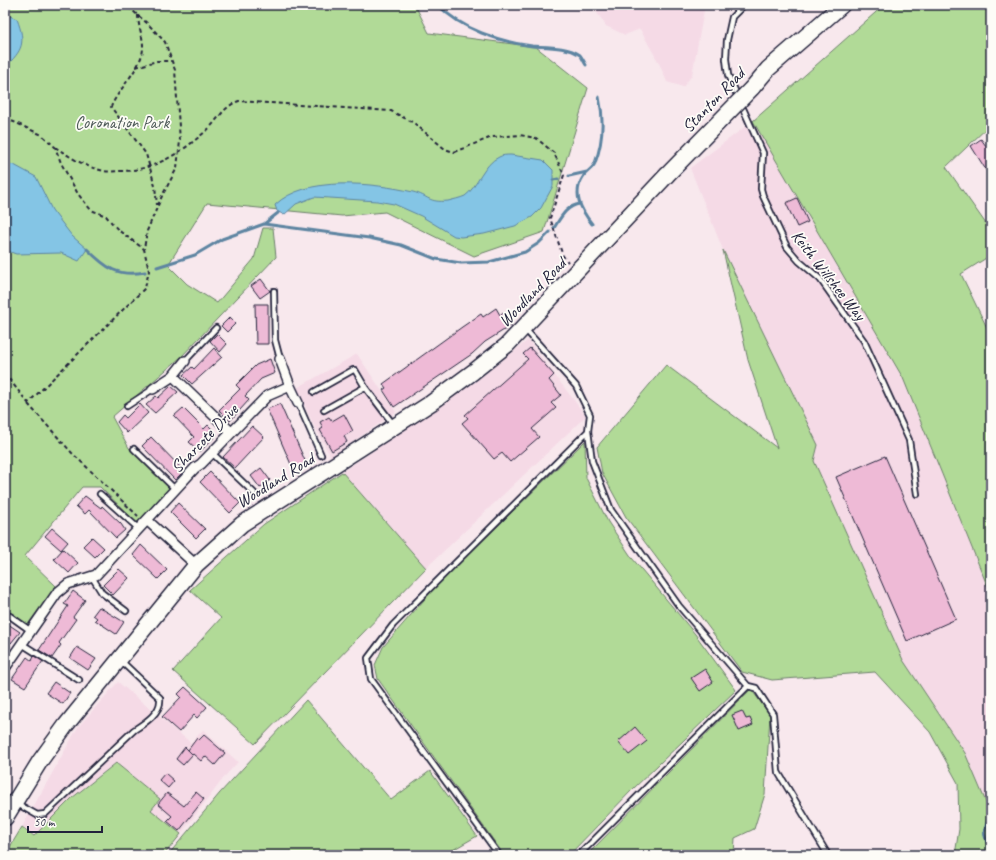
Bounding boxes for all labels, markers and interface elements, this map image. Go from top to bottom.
street label: Stanton Road [677,61,752,137]
park label: Coronation Park [75,112,171,133]
street label: Keith Willshee Way [787,226,871,326]
street label: Woodland Road [494,251,573,331]
street label: Sharcote Drive [166,398,243,477]
street label: Woodland Road [233,447,321,513]
scale bar [28,808,102,834]
text: 50 m [34,814,56,830]

